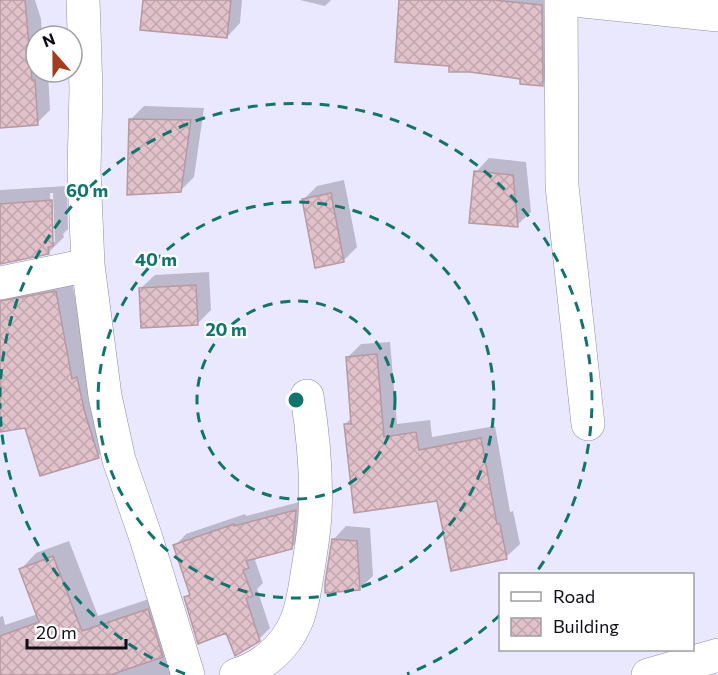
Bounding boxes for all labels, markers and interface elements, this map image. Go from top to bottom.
north arrow [24,24,84,84]
text: N [39,29,57,51]
text: 60 m [66,179,108,201]
text: 40 m [135,248,177,270]
text: 20 m [205,318,247,340]
centre of rings [286,390,306,410]
legend [499,573,694,651]
text: Road [553,585,595,607]
scale bar [27,612,126,650]
text: Building [553,615,619,637]
text: 20 m [36,621,77,643]

